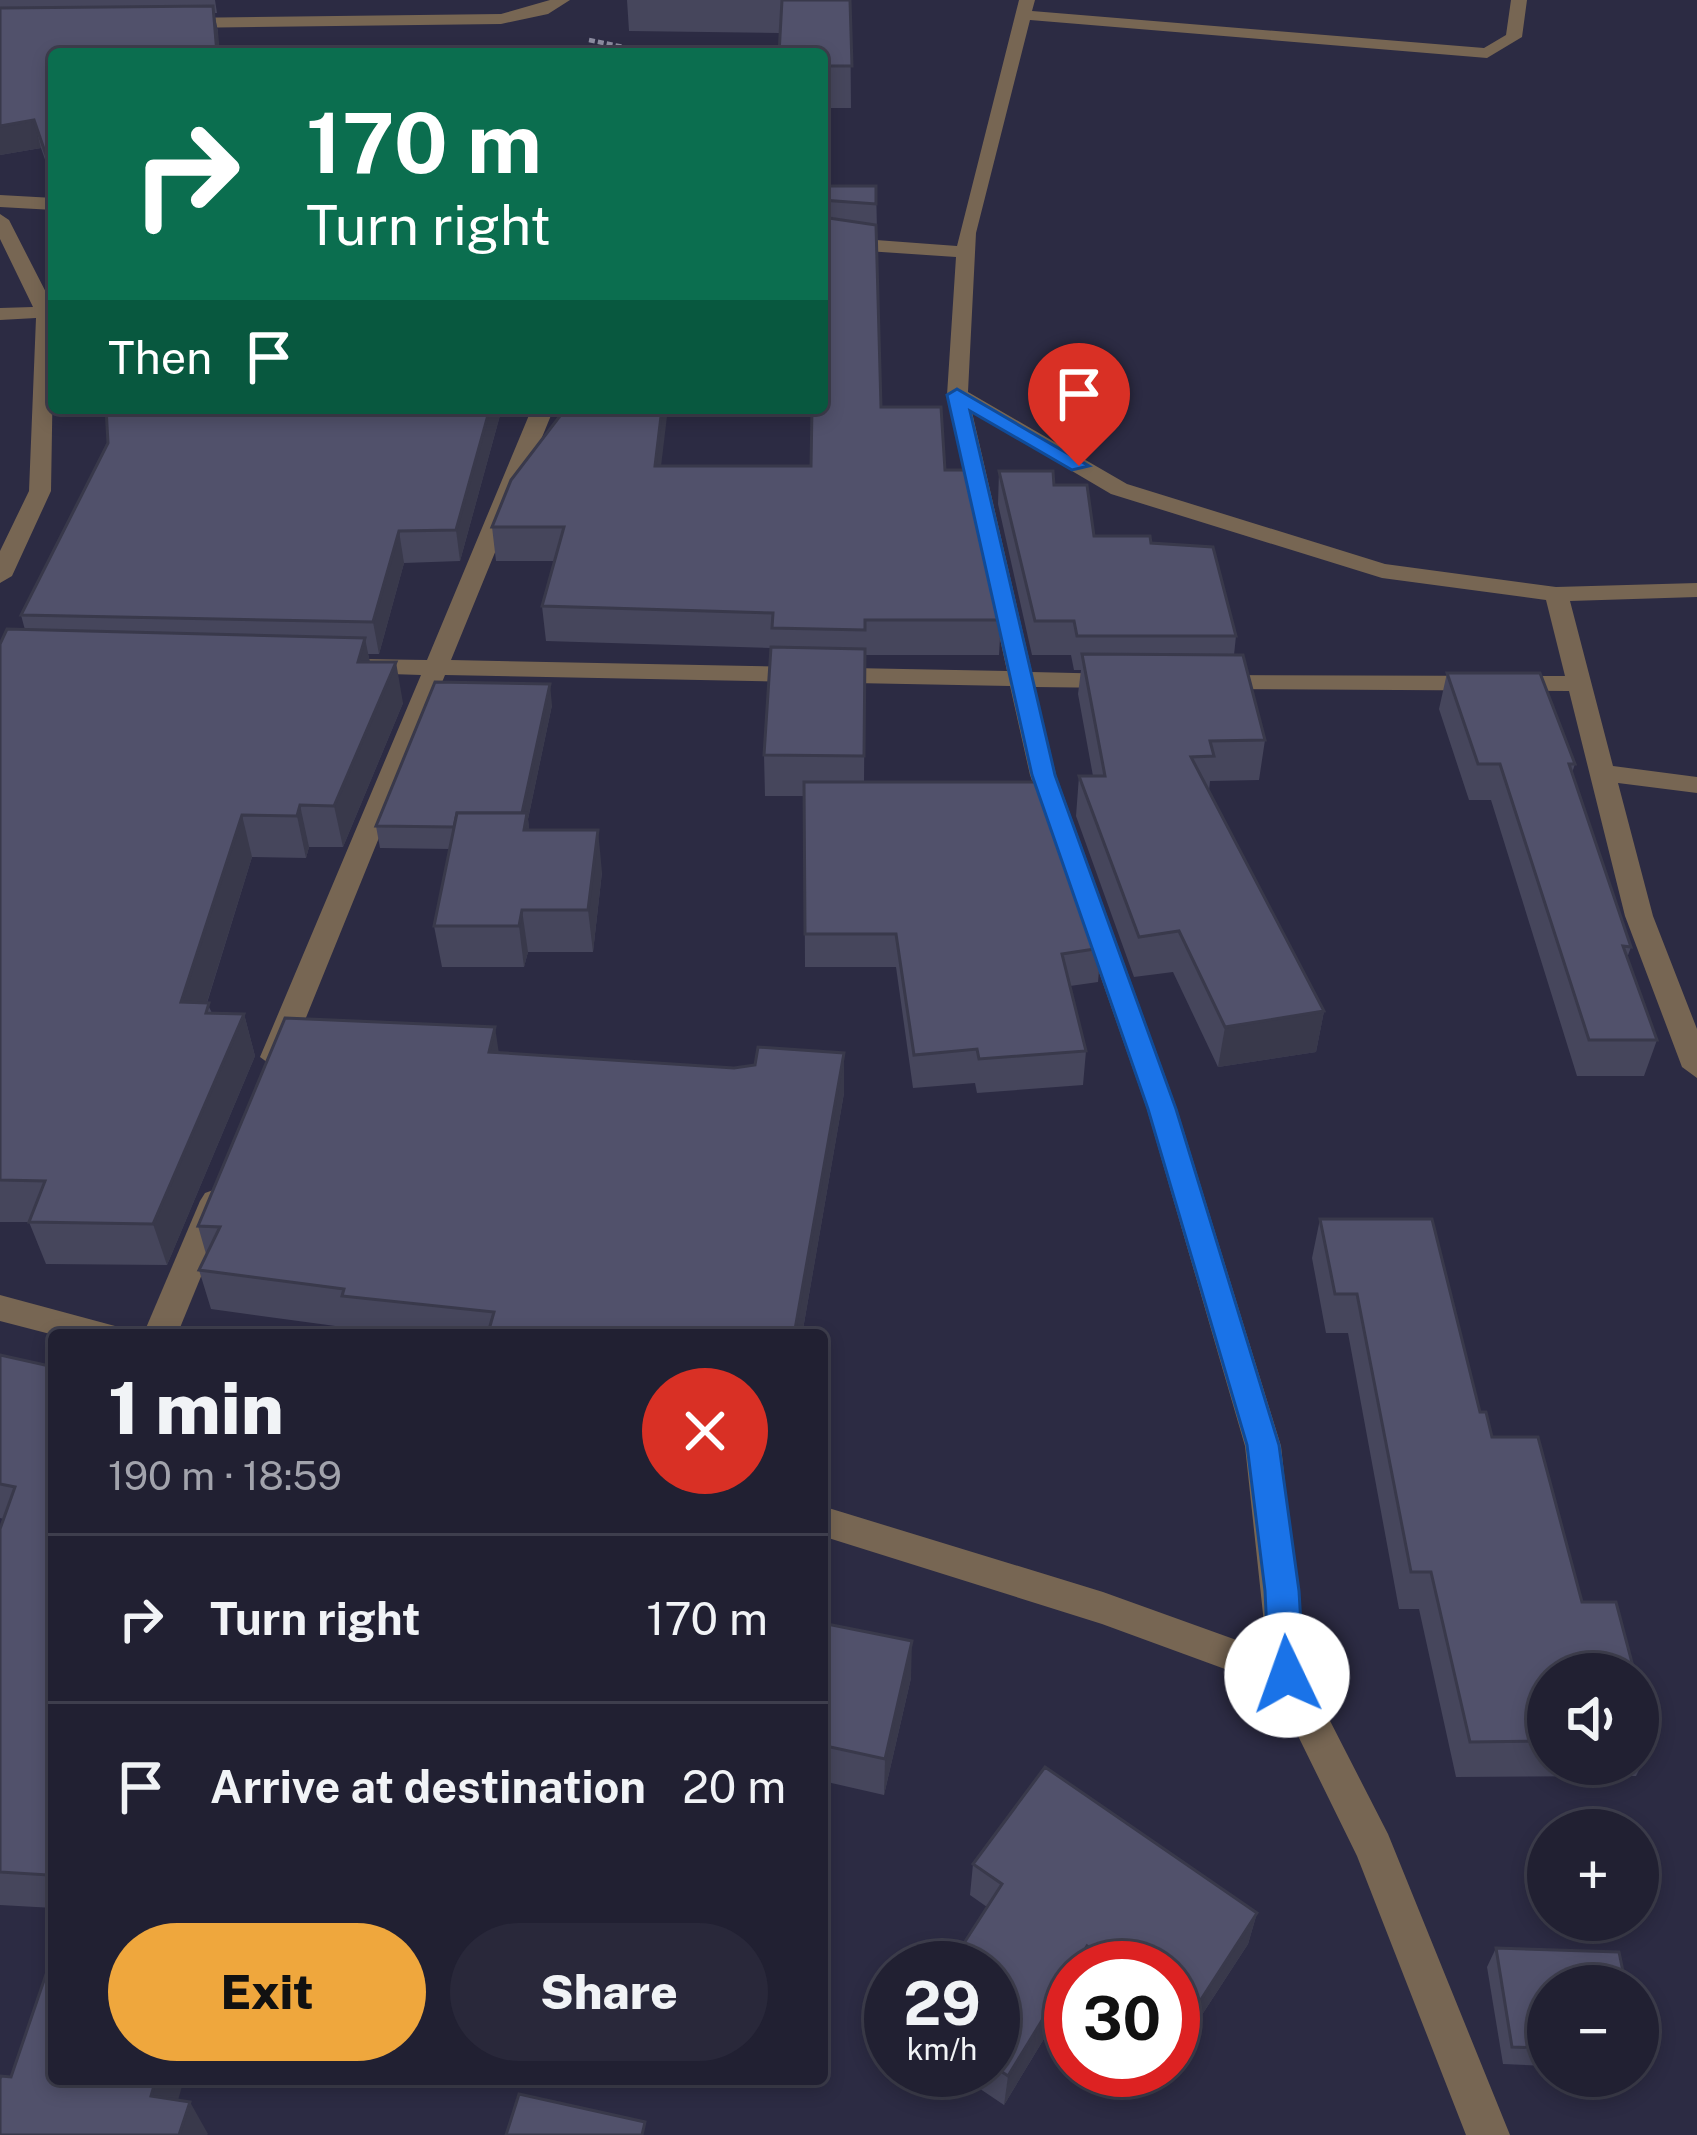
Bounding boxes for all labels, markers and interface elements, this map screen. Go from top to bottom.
text: 170 m [306,93,542,192]
icon: right [108,96,264,252]
text: Turn right [306,194,551,257]
icon: arrive [236,324,302,390]
text: Then [108,331,212,384]
pin [1028,343,1130,466]
icon: arrive [1046,361,1112,427]
text: 1 min [108,1366,284,1450]
button: close [642,1368,768,1494]
text: 190 m · 18:59 [108,1453,342,1499]
icon: right [108,1586,174,1652]
text: Turn right [210,1592,421,1645]
text: 170 m [646,1592,768,1645]
position arrow [1224,1612,1350,1738]
map controls [1527,1653,1659,2097]
button: sound [1527,1653,1659,1785]
icon: arrive [108,1754,174,1820]
text: Arrive at destination [210,1760,646,1813]
text: 20 m [682,1760,786,1813]
button: + [1527,1809,1659,1941]
button: Exit [108,1923,426,2061]
button: Share [450,1923,768,2061]
speed limit sign: 30 [1044,1941,1200,2097]
button: − [1527,1965,1659,2097]
text: 29 [903,1968,981,2039]
text: km/h [907,2031,977,2067]

